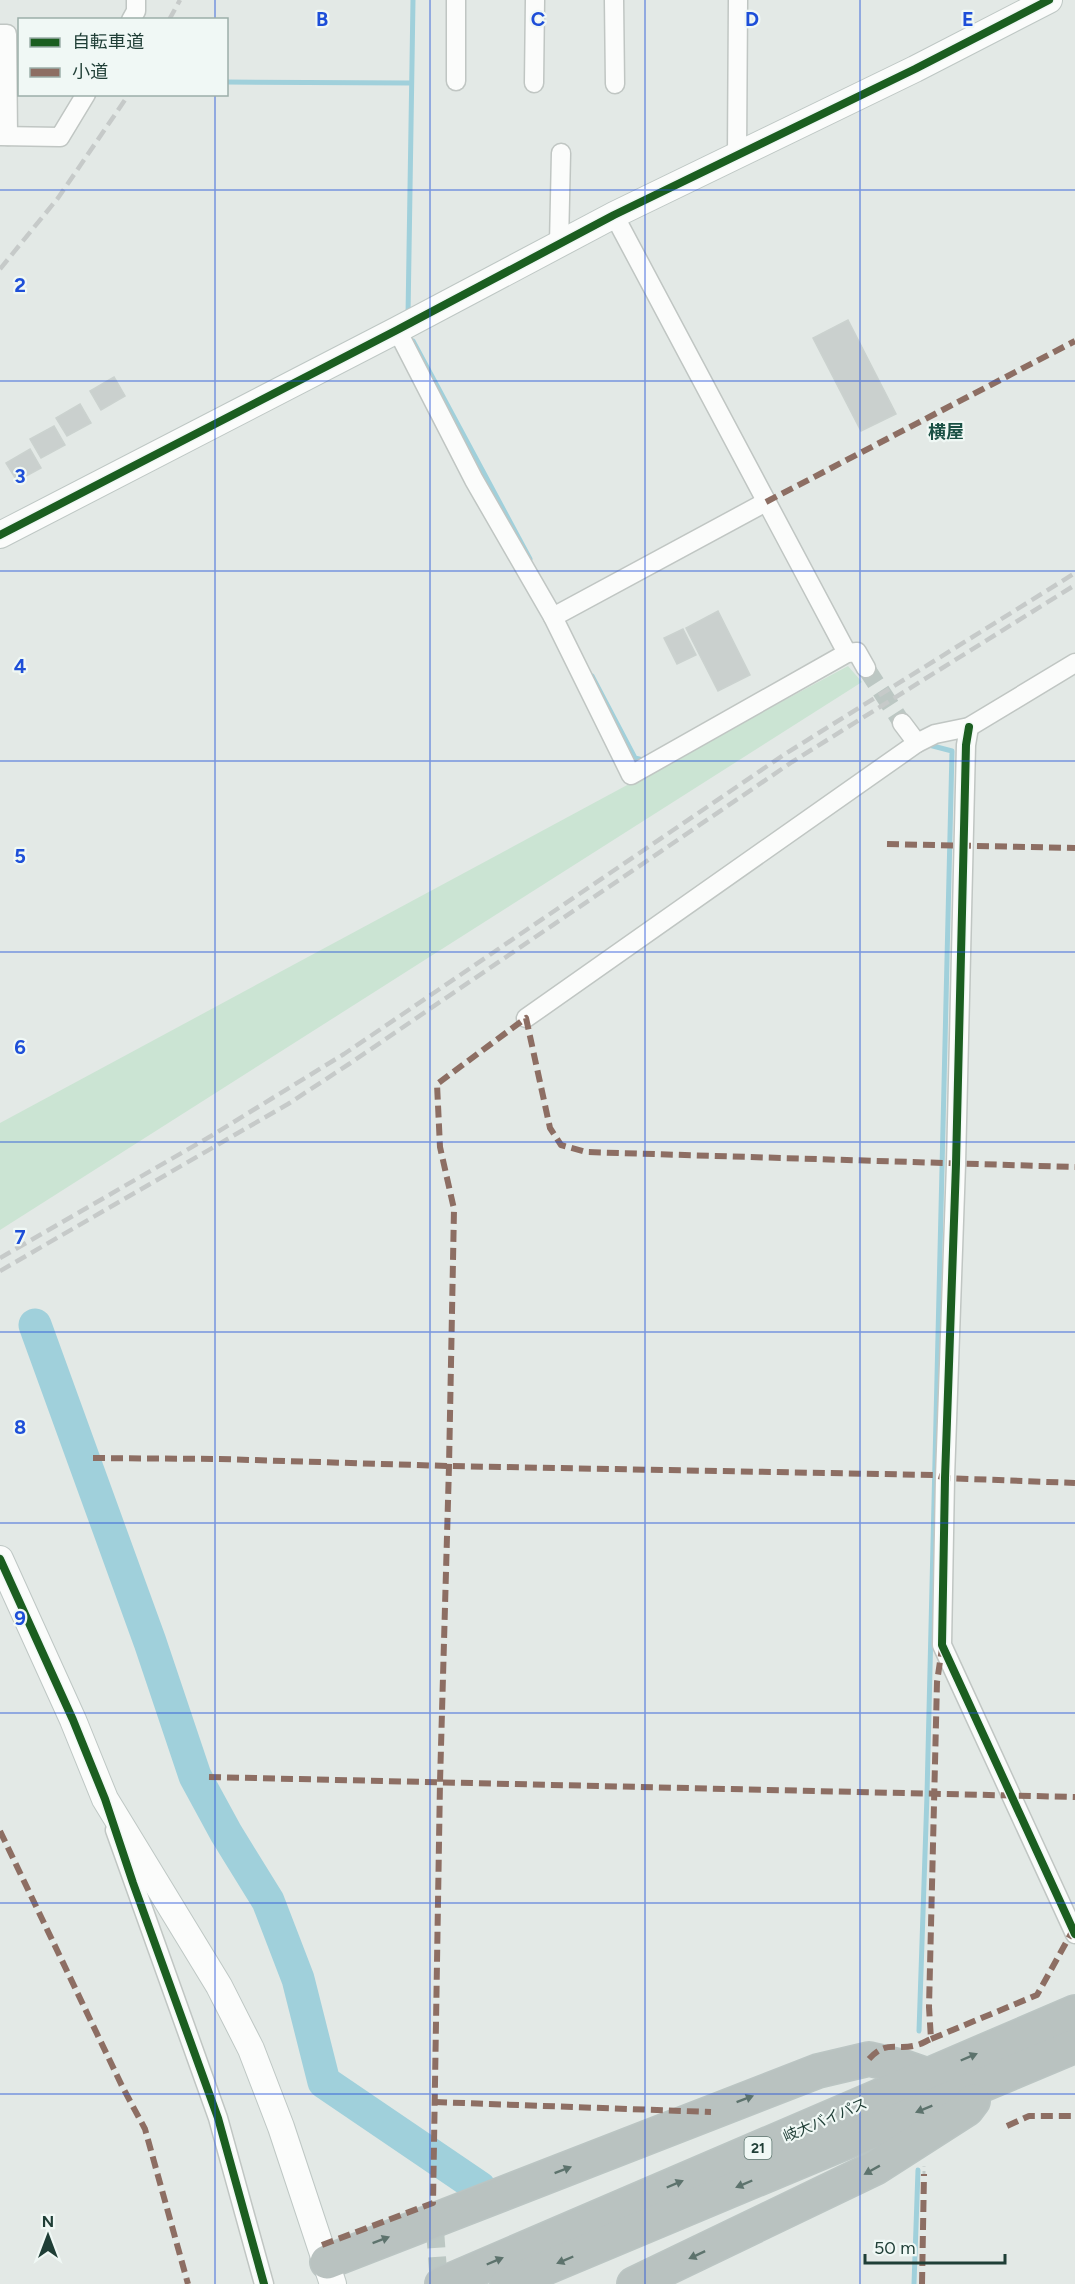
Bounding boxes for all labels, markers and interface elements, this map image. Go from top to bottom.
text: B [316,7,328,31]
text: C [531,7,545,31]
text: D [745,7,759,31]
text: E [962,7,974,31]
legend [18,18,228,96]
text: 自転車道 [72,31,144,53]
text: 小道 [72,61,108,83]
text: 2 [14,273,26,297]
district label: 横屋 [928,421,964,443]
text: 3 [14,464,26,488]
text: 4 [14,654,27,678]
text: 5 [14,844,26,868]
text: 6 [14,1035,26,1059]
text: 7 [14,1225,26,1249]
text: 8 [14,1415,26,1439]
text: 9 [14,1606,26,1630]
one-way arrow [961,2052,979,2062]
one-way arrow [736,2093,754,2103]
street label: 岐大バイパス [780,2094,870,2146]
one-way arrow [915,2104,933,2114]
road number: 21 [744,2137,771,2159]
one-way arrow [554,2164,572,2174]
one-way arrow [864,2164,880,2175]
one-way arrow [666,2179,684,2189]
one-way arrow [735,2179,753,2189]
north arrow [18,2206,78,2266]
text: N [42,2212,54,2231]
scale bar [865,2227,1004,2265]
one-way arrow [373,2235,391,2245]
text: 50 m [874,2237,916,2259]
one-way arrow [688,2250,705,2259]
one-way arrow [555,2255,573,2265]
one-way arrow [487,2256,505,2266]

